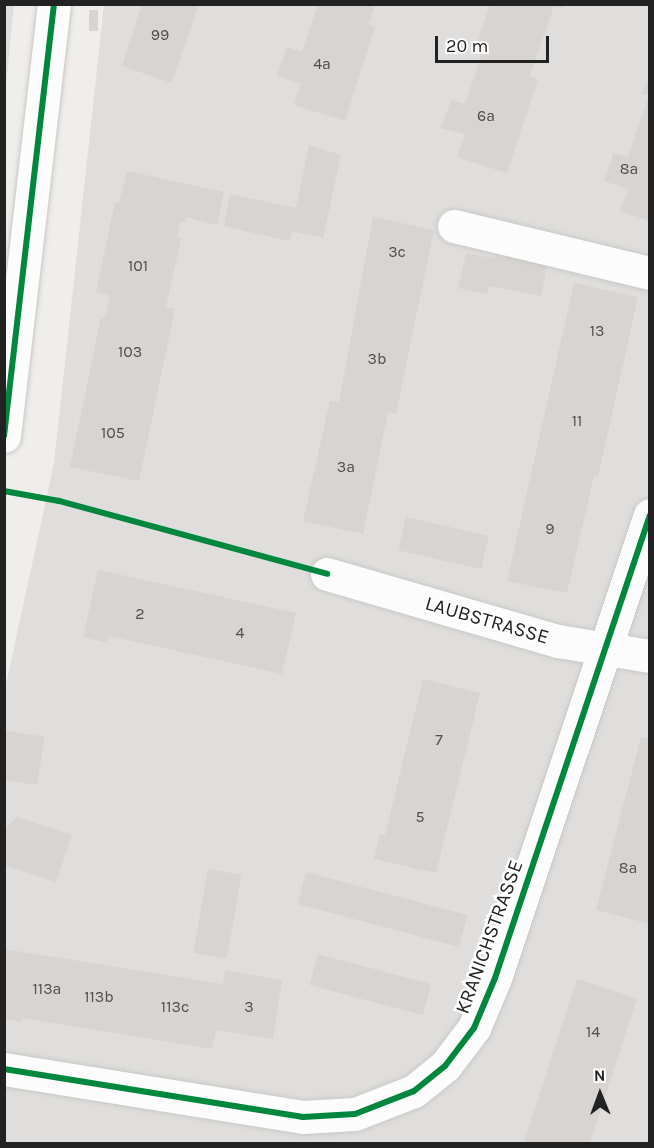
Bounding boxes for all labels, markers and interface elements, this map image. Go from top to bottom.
scale bar [438,24,552,62]
house number: 99 [151,25,169,45]
text: 20 m [446,35,488,57]
house number: 4a [313,54,331,74]
house number: 6a [477,106,495,126]
house number: 8a [620,159,638,179]
house number: 3c [388,242,406,262]
house number: 101 [128,256,148,276]
house number: 13 [590,321,604,341]
house number: 103 [118,342,142,362]
house number: 3b [368,349,386,369]
house number: 11 [572,411,582,431]
house number: 105 [101,423,125,443]
house number: 3a [337,457,355,477]
house number: 9 [545,519,555,539]
street label: LAUBSTRASSE [422,591,552,649]
house number: 2 [135,604,145,624]
house number: 4 [236,623,244,643]
house number: 7 [435,730,443,750]
house number: 5 [415,807,425,827]
street label: KRANICHSTRASSE [450,857,528,1017]
house number: 8a [619,858,637,878]
house number: 113a [33,979,61,999]
house number: 113b [84,987,114,1007]
house number: 113c [161,997,189,1017]
house number: 3 [244,997,254,1017]
house number: 14 [586,1022,600,1042]
north arrow [570,1064,630,1124]
text: N [594,1066,606,1085]

